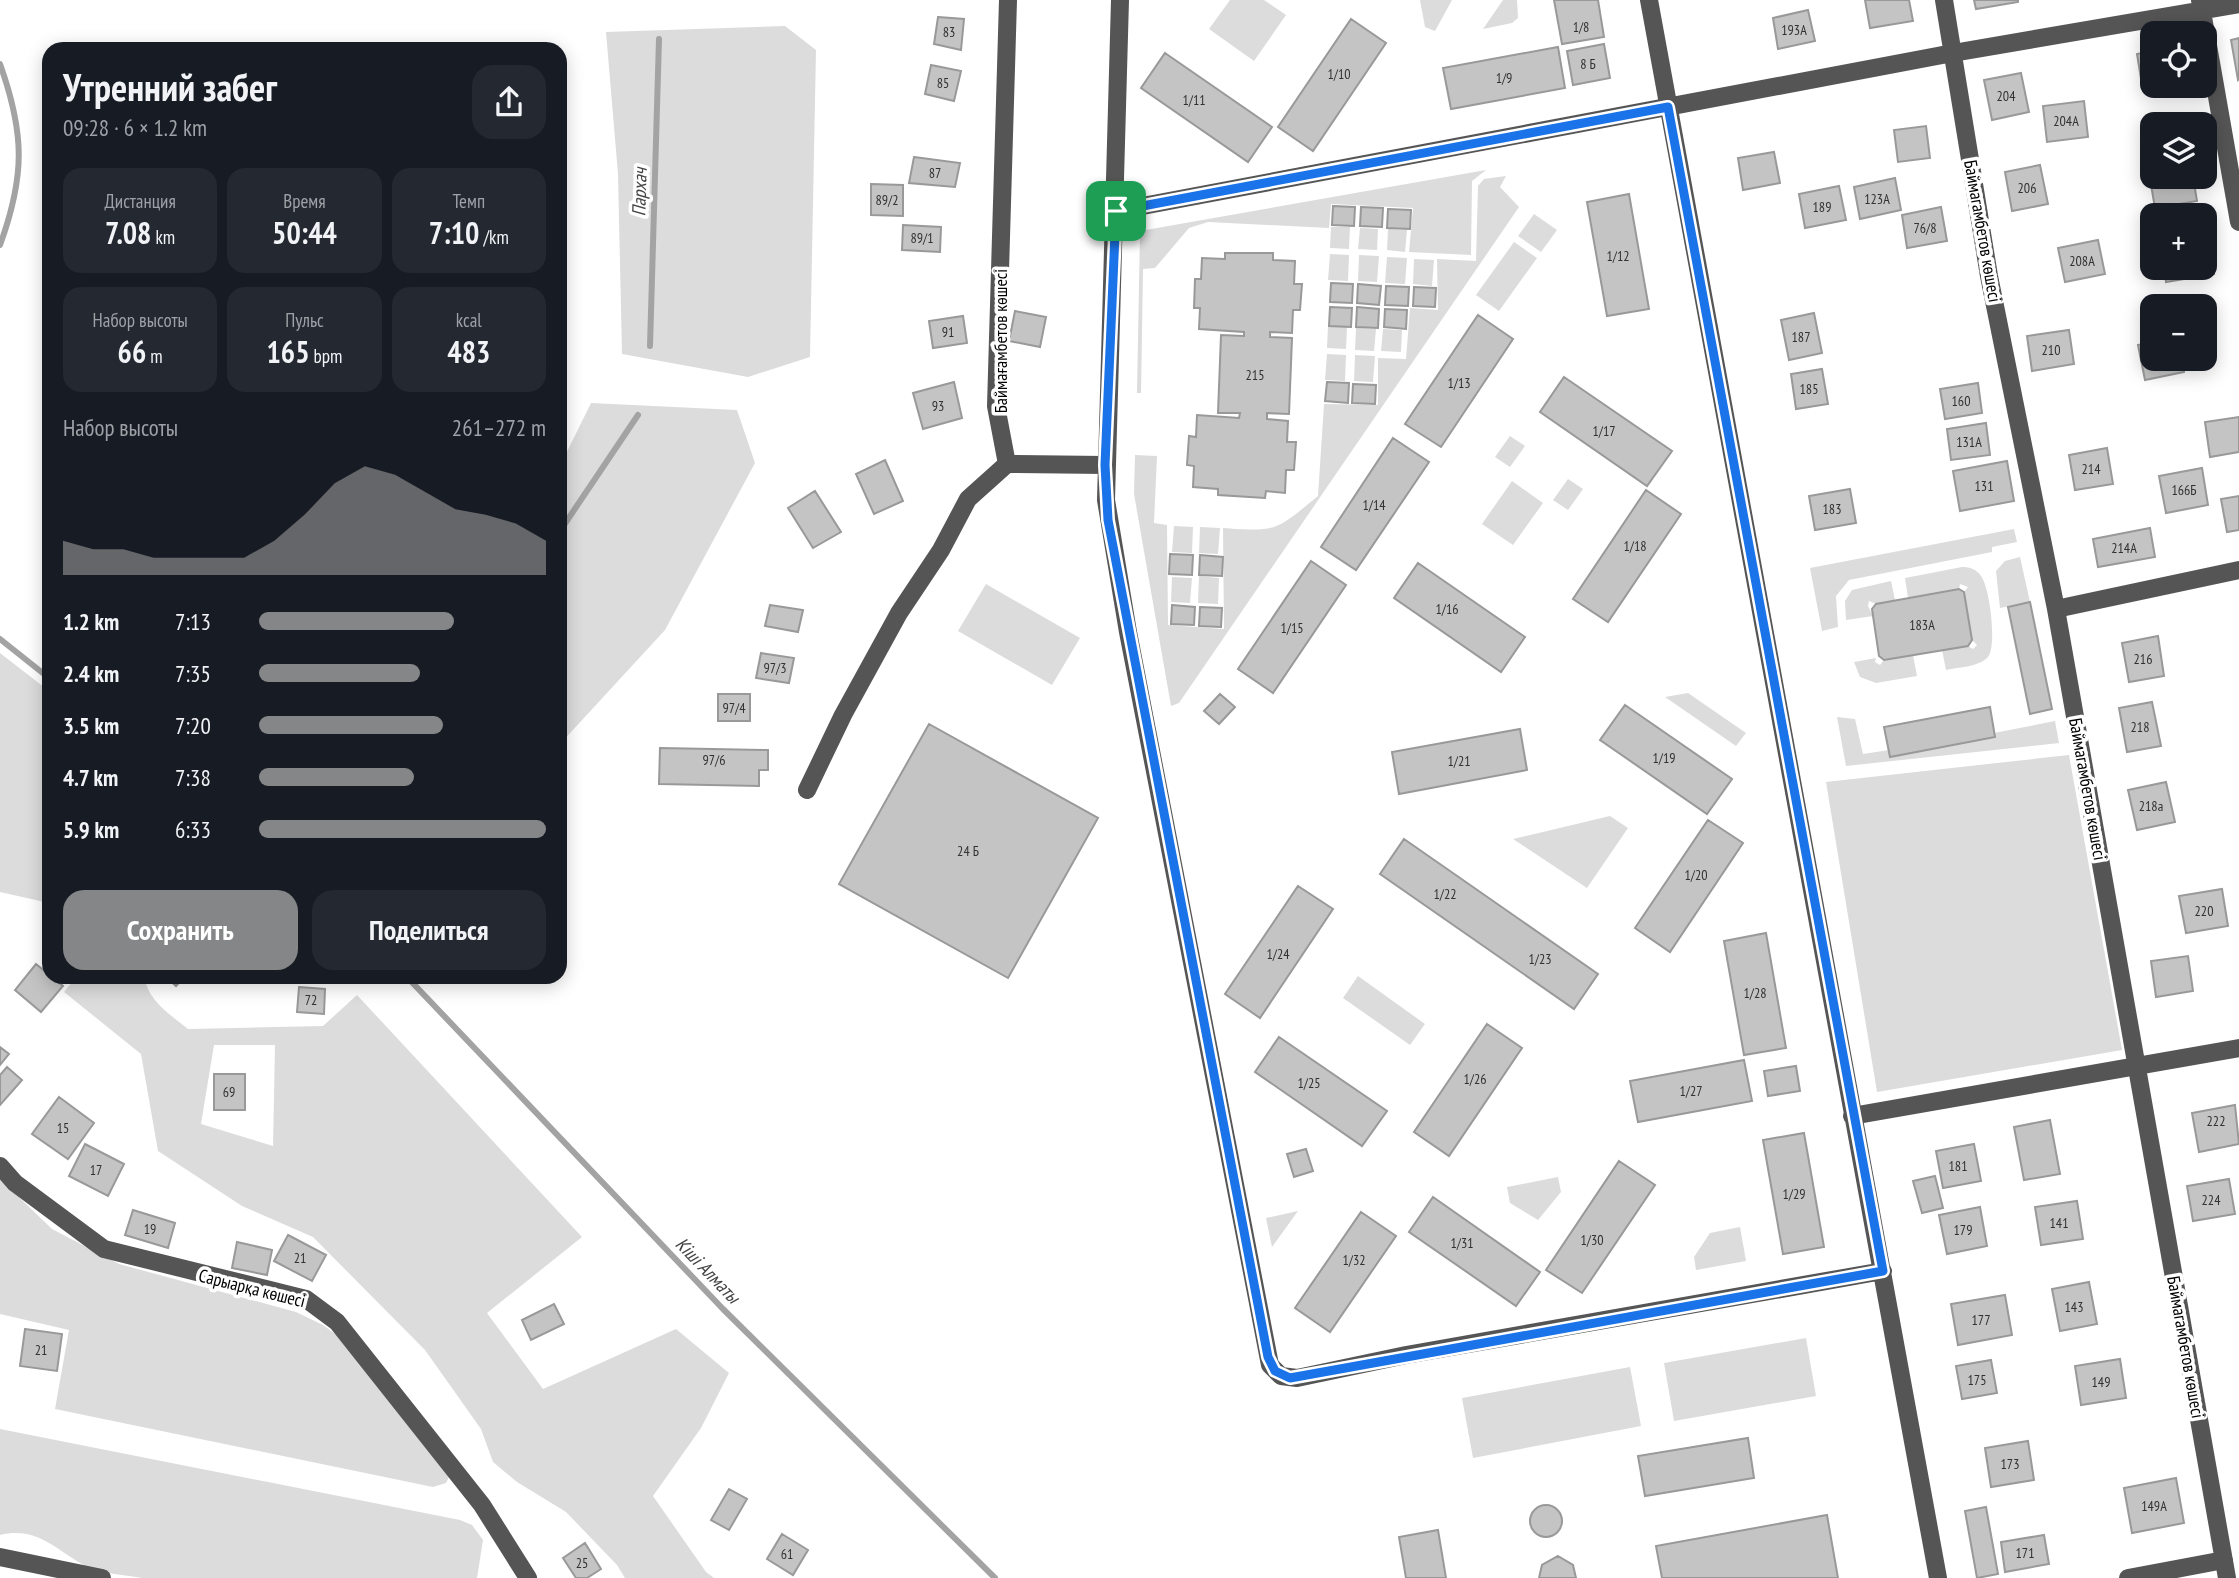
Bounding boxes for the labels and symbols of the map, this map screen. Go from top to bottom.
house number: 1/8 [1573,18,1589,36]
house number: 193А [1781,21,1807,39]
house number: 83 [943,23,955,41]
house number: 8 Б [1580,55,1596,73]
house number: 1/10 [1327,65,1351,83]
house number: 1/9 [1496,69,1512,87]
house number: 85 [937,74,949,92]
house number: 204 [1997,87,2016,105]
house number: 1/11 [1182,91,1206,109]
house number: 204А [2053,112,2079,130]
street label: Баймагамбетов көшесі [1959,158,2007,304]
house number: 87 [929,164,941,182]
water label: Пархач [626,166,652,217]
house number: 206 [2018,179,2036,197]
pin [1086,181,1146,241]
house number: 123А [1864,190,1890,208]
house number: 89/2 [875,191,899,209]
house number: 189 [1813,198,1831,216]
house number: 76/8 [1913,219,1937,237]
house number: 89/1 [910,229,934,247]
house number: 1/12 [1606,247,1630,265]
house number: 208А [2069,252,2095,270]
street label: Баймағамбетов көшесі [989,269,1012,413]
house number: 91 [942,323,954,341]
house number: 187 [1792,328,1810,346]
house number: 210 [2042,341,2060,359]
house number: 215 [1246,366,1264,384]
house number: 1/13 [1447,374,1471,392]
house number: 185 [1800,380,1818,398]
house number: 160 [1952,392,1970,410]
house number: 93 [932,397,944,415]
house number: 1/17 [1592,422,1616,440]
house number: 131А [1956,433,1982,451]
house number: 214 [2082,460,2101,478]
house number: 131 [1975,477,1993,495]
house number: 166Б [2171,481,2197,499]
house number: 1/14 [1362,496,1386,514]
house number: 183 [1823,500,1841,518]
house number: 1/18 [1623,537,1647,555]
house number: 214А [2111,539,2137,557]
house number: 1/16 [1435,600,1459,618]
house number: 183А [1909,616,1935,634]
house number: 1/15 [1280,619,1304,637]
house number: 216 [2134,650,2152,668]
house number: 97/3 [763,659,787,677]
house number: 97/4 [722,699,746,717]
street label: Баймагамбетов көшесі [2064,716,2112,862]
house number: 218 [2131,718,2149,736]
house number: 1/19 [1652,749,1676,767]
house number: 97/6 [702,751,726,769]
house number: 1/21 [1447,752,1471,770]
house number: 218а [2139,797,2163,815]
house number: 24 Б [957,842,979,860]
house number: 1/20 [1684,866,1708,884]
house number: 1/22 [1433,885,1457,903]
house number: 220 [2195,902,2213,920]
house number: 1/24 [1266,945,1290,963]
house number: 1/23 [1528,950,1552,968]
house number: 1/28 [1743,984,1767,1002]
house number: 72 [305,991,317,1009]
house number: 1/26 [1463,1070,1487,1088]
house number: 1/25 [1297,1074,1321,1092]
house number: 1/27 [1679,1082,1703,1100]
house number: 69 [223,1083,235,1101]
house number: 222 [2207,1112,2225,1130]
house number: 15 [57,1119,69,1137]
house number: 181 [1949,1157,1967,1175]
house number: 17 [90,1161,102,1179]
house number: 1/29 [1782,1185,1806,1203]
house number: 224 [2202,1191,2221,1209]
house number: 141 [2050,1214,2068,1232]
house number: 19 [144,1220,156,1238]
house number: 179 [1954,1221,1972,1239]
house number: 1/30 [1580,1231,1604,1249]
water label: Кіші Алматы [671,1232,747,1309]
house number: 1/31 [1450,1234,1474,1252]
house number: 21 [294,1249,306,1267]
house number: 1/32 [1342,1251,1366,1269]
street label: Сарыарқа көшесі [196,1264,308,1312]
street label: Баймагамбетов көшесі [2162,1274,2210,1420]
house number: 143 [2065,1298,2083,1316]
house number: 177 [1972,1311,1990,1329]
house number: 21 [35,1341,47,1359]
house number: 175 [1968,1371,1986,1389]
house number: 149 [2092,1373,2110,1391]
house number: 173 [2001,1455,2019,1473]
house number: 149А [2141,1497,2167,1515]
house number: 171 [2016,1544,2034,1562]
house number: 61 [781,1545,793,1563]
house number: 25 [576,1554,588,1572]

